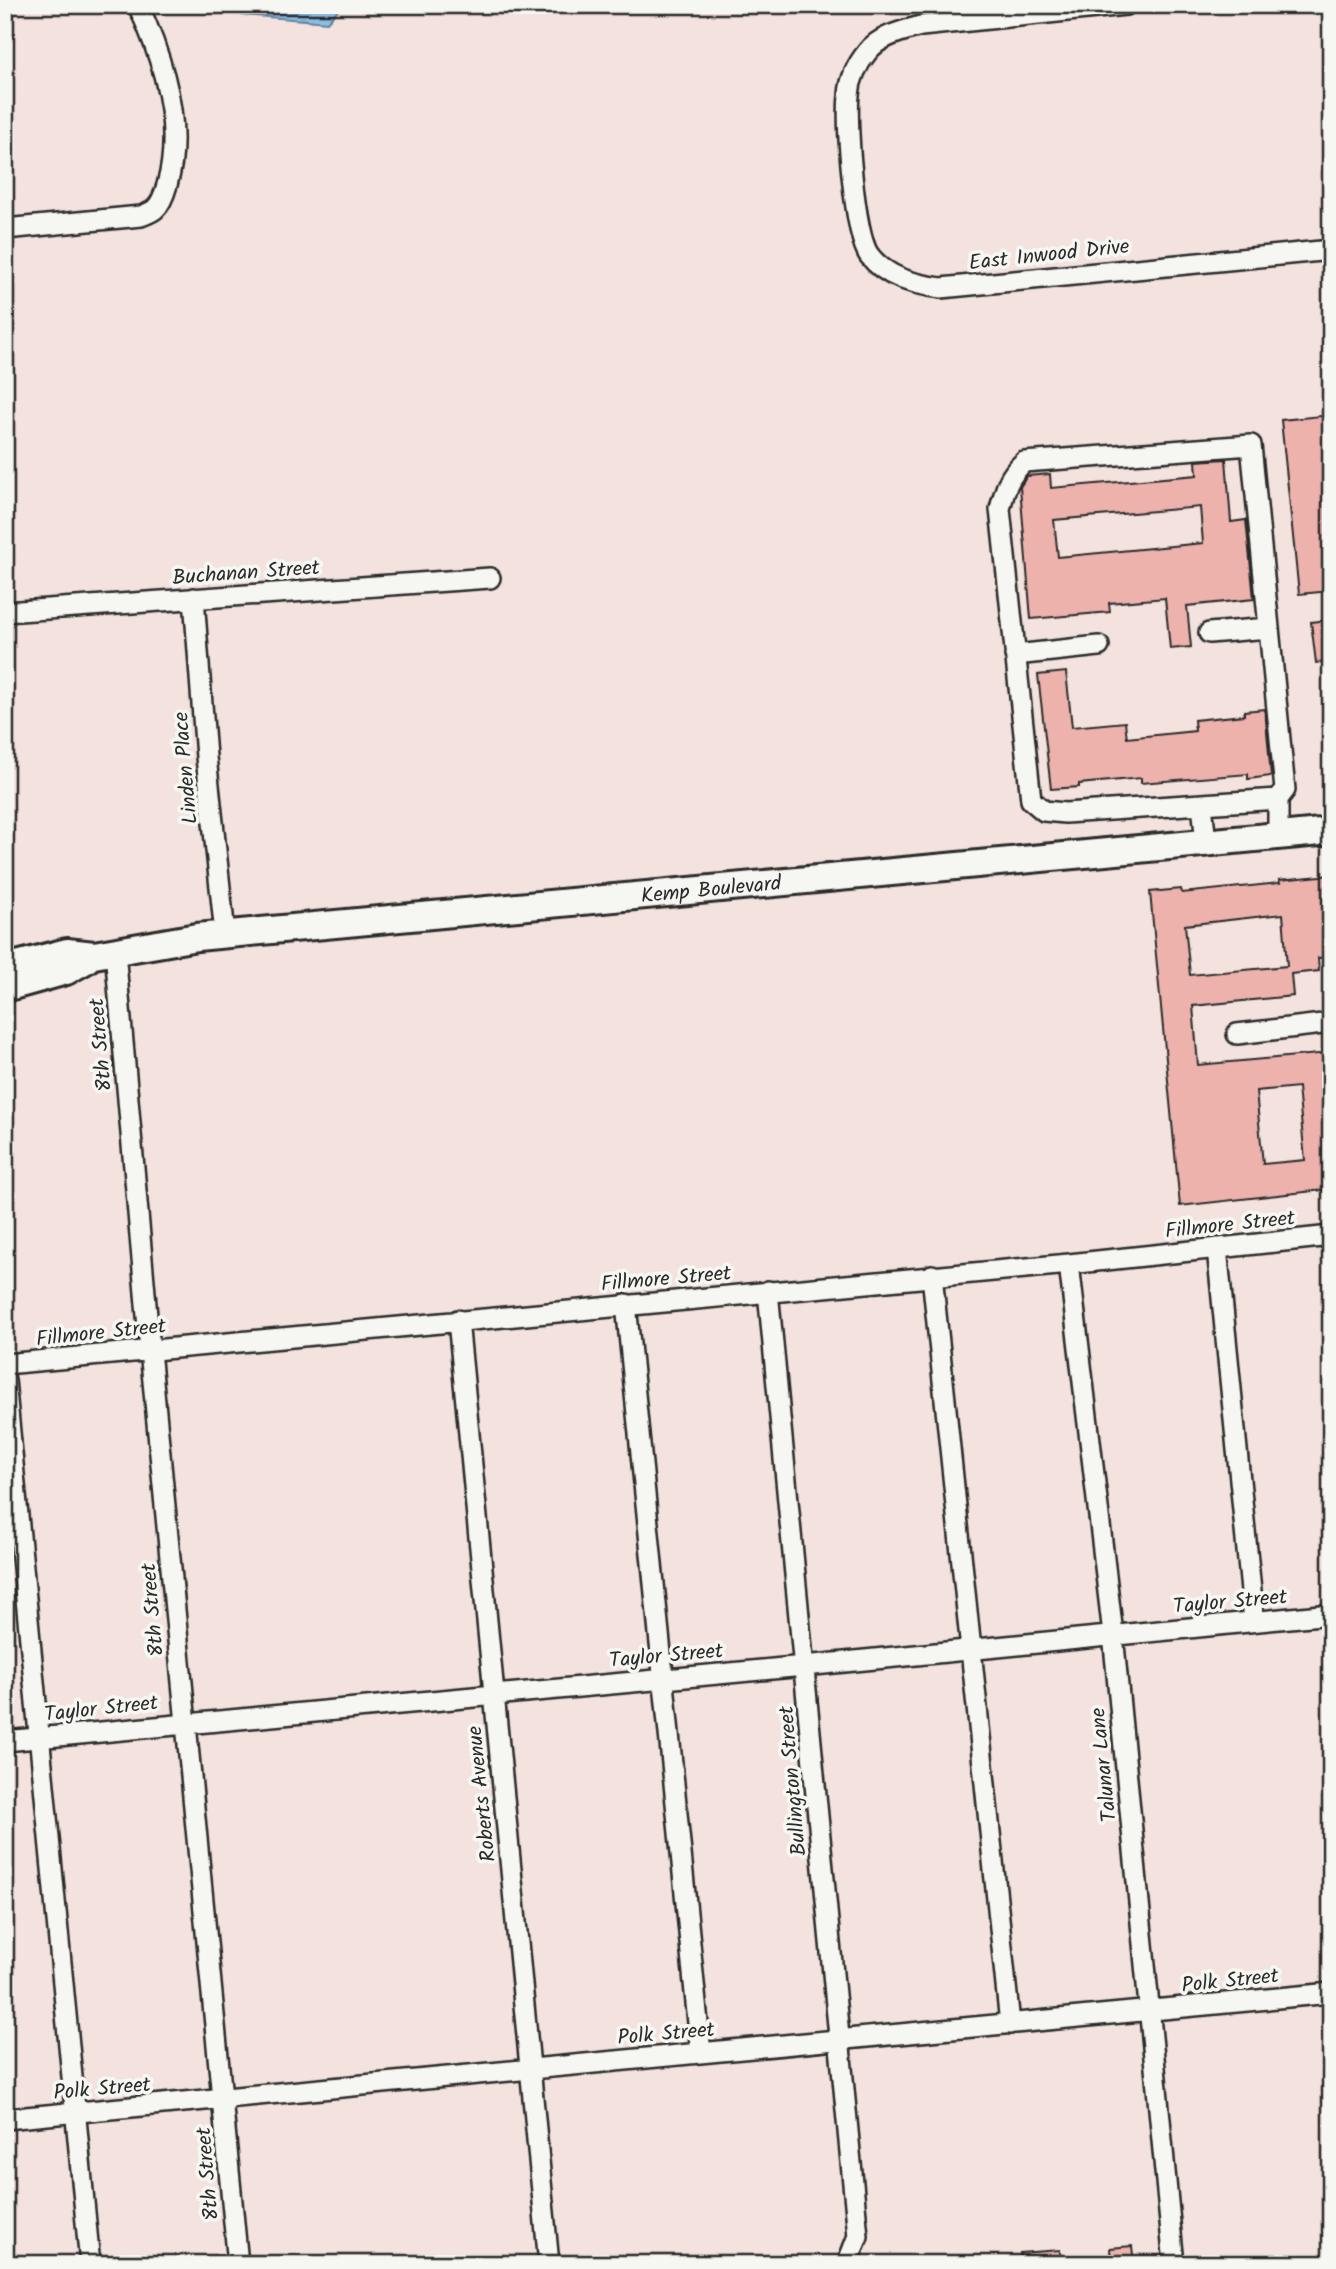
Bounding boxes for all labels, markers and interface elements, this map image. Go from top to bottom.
street label: East Inwood Drive [967,231,1132,280]
street label: Buchanan Street [171,552,322,595]
street label: Linden Place [165,710,208,825]
street label: Kemp Boulevard [639,867,783,913]
street label: 8th Street [81,996,122,1093]
street label: Fillmore Street [1164,1202,1298,1249]
street label: Fillmore Street [600,1257,733,1302]
street label: Fillmore Street [35,1310,169,1357]
street label: 8th Street [133,1561,174,1658]
street label: Taylor Street [1172,1581,1289,1624]
street label: Taylor Street [608,1635,725,1678]
street label: Taylor Street [43,1687,161,1732]
street label: Bullington Street [770,1704,816,1857]
street label: Talunar Lane [1082,1706,1127,1824]
street label: Roberts Avenue [459,1724,506,1863]
street label: Polk Street [1180,1960,1281,2003]
street label: Polk Street [616,2014,717,2055]
street label: Polk Street [52,2069,153,2110]
street label: 8th Street [188,2125,229,2222]

